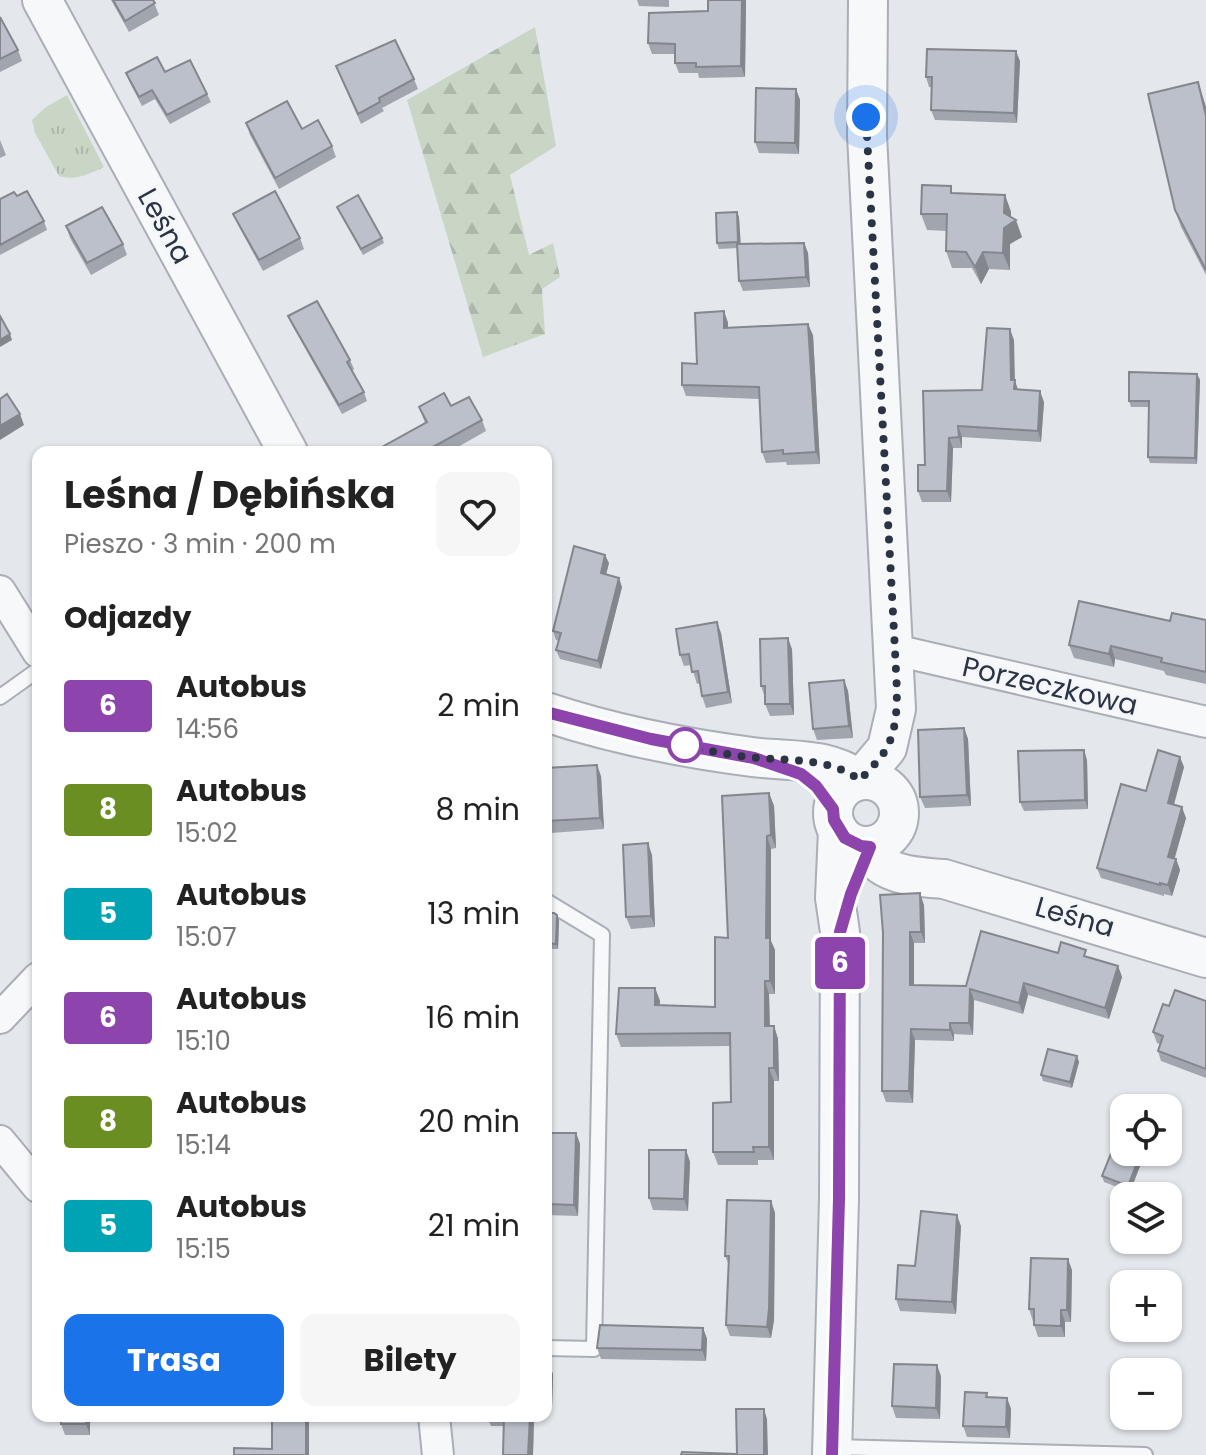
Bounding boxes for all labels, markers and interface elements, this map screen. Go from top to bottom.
your location [846,97,886,137]
street label: Leśna [128,181,202,271]
text: Leśna / Dębińska [64,468,396,521]
button: heart [436,472,520,556]
text: Pieszo · 3 min · 200 m [64,526,336,562]
text: Odjazdy [64,596,191,639]
street label: Porzeczkowa [959,647,1141,725]
text: Autobus [176,665,307,708]
text: 2 min [437,684,520,727]
text: 6 [99,686,117,725]
text: 14:56 [176,711,239,747]
unlabelled marker [668,728,702,762]
text: Autobus [176,769,307,812]
text: 8 min [436,788,520,831]
text: 8 [99,790,117,829]
text: 15:02 [176,815,237,851]
text: Autobus [176,873,307,916]
street label: Leśna [1031,887,1119,947]
text: 13 min [427,892,520,935]
text: 5 [99,894,117,933]
text: 15:07 [176,919,237,955]
line badge: 6 [814,937,866,989]
text: 6 [831,943,849,982]
text: Autobus [176,977,307,1020]
text: 16 min [426,996,520,1039]
text: 6 [99,998,117,1037]
text: 15:10 [176,1023,231,1059]
text: Autobus [176,1081,307,1124]
map controls [1110,1094,1182,1430]
button: locate [1110,1094,1182,1166]
text: 20 min [418,1100,520,1143]
text: 8 [99,1102,117,1141]
text: 15:14 [176,1127,231,1163]
button: layers [1110,1182,1182,1254]
text: Autobus [176,1185,307,1228]
text: 21 min [428,1204,520,1247]
text: 5 [99,1206,117,1245]
text: 15:15 [176,1231,231,1267]
button: + [1110,1270,1182,1342]
button: Trasa [64,1314,284,1406]
button: Bilety [300,1314,520,1406]
button: − [1110,1358,1182,1430]

